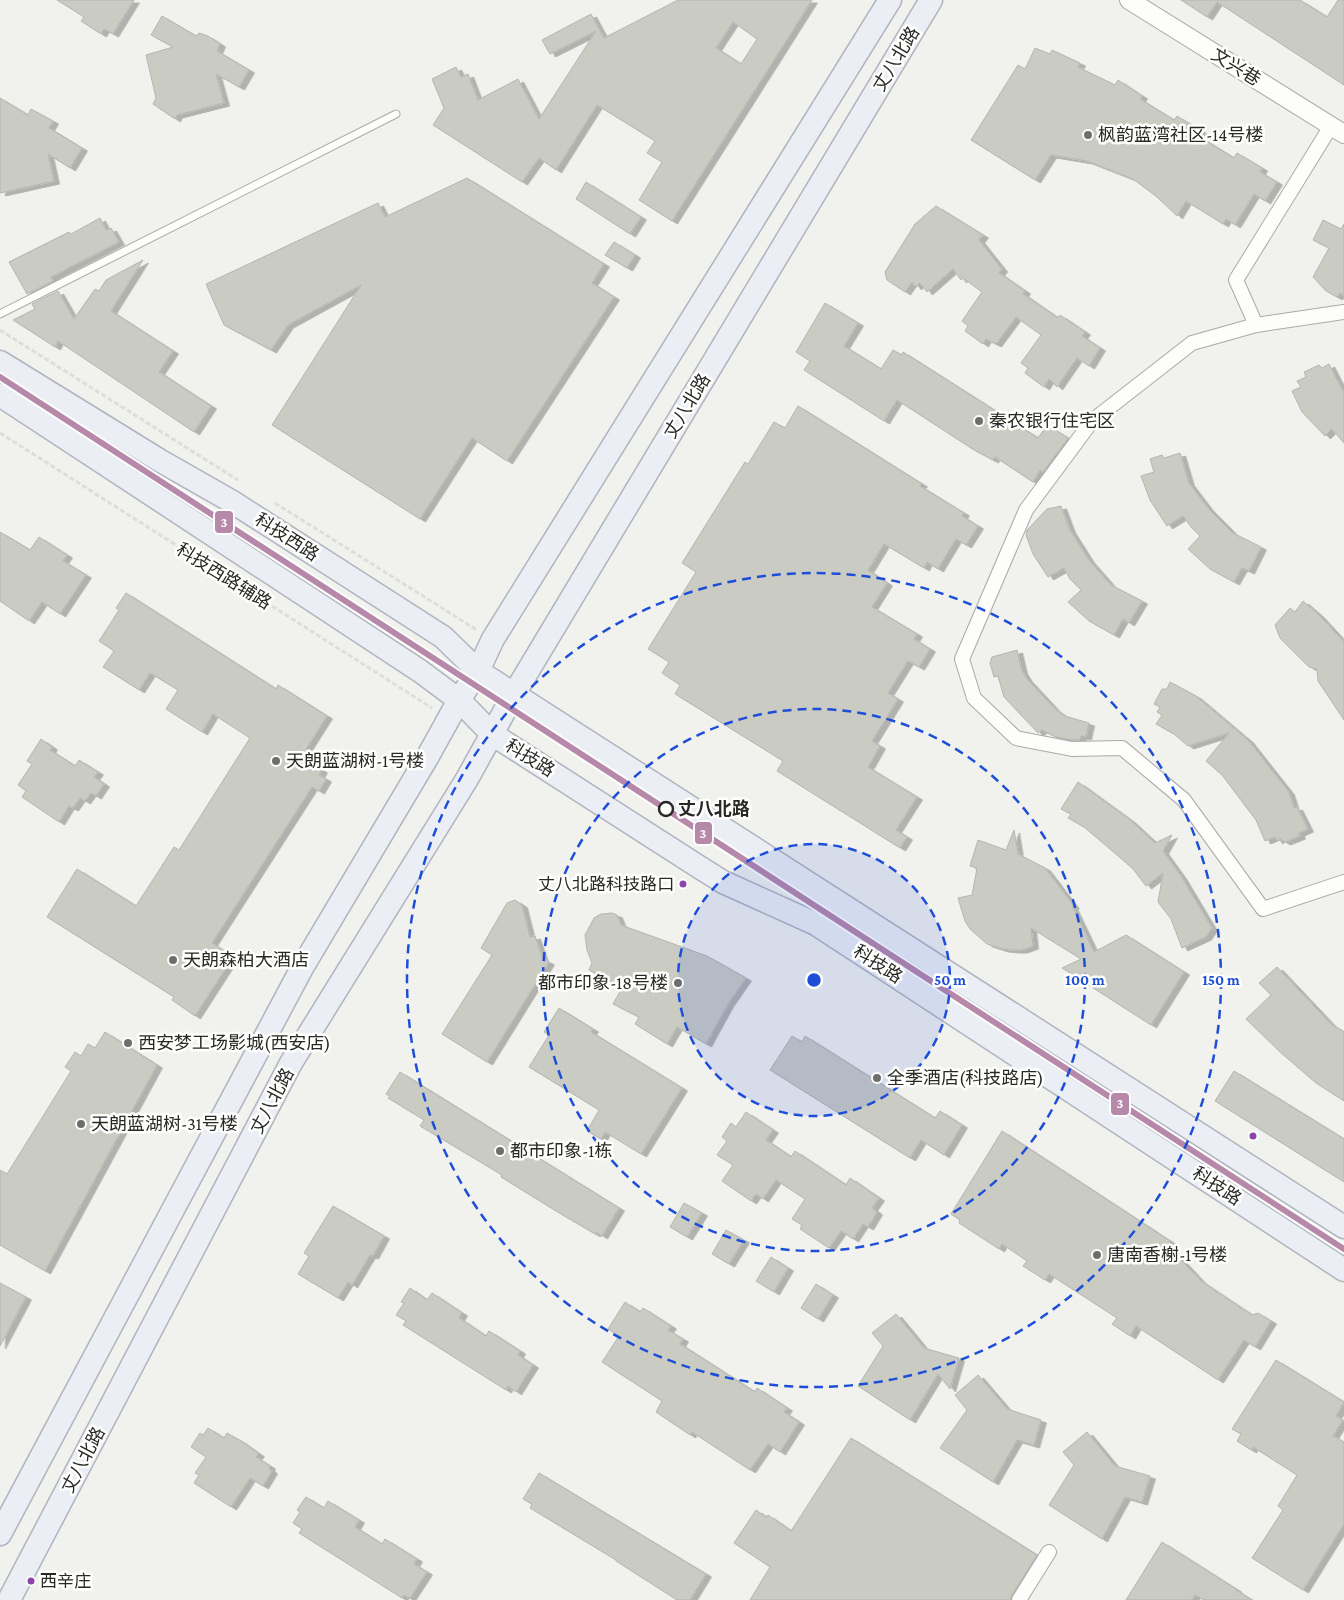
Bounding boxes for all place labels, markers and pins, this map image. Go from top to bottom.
place label: 枫韵蓝湾社区-14号楼 [1098,125,1263,145]
marker: 枫韵蓝湾社区-14号楼 [1082,129,1094,141]
place label: 秦农银行住宅区 [989,411,1115,431]
marker: 秦农银行住宅区 [973,415,985,427]
place label: 天朗蓝湖树-1号楼 [286,751,424,771]
marker: 天朗蓝湖树-1号楼 [270,755,282,767]
place label: 丈八北路 [678,799,750,819]
marker: 丈八北路 [658,801,674,817]
place label: 丈八北路科技路口 [538,875,674,894]
marker: 丈八北路科技路口 [678,879,688,889]
place label: 天朗森柏大酒店 [183,950,309,970]
marker: 天朗森柏大酒店 [167,954,179,966]
centre of rings [805,971,823,989]
place label: 都市印象-18号楼 [538,973,668,993]
marker: 都市印象-18号楼 [672,977,684,989]
place label: 西安梦工场影城(西安店) [138,1033,331,1054]
marker: 西安梦工场影城(西安店) [122,1037,134,1049]
place label: 全季酒店(科技路店) [887,1068,1044,1089]
marker: 全季酒店(科技路店) [871,1072,883,1084]
place label: 天朗蓝湖树-31号楼 [91,1114,238,1134]
marker: 天朗蓝湖树-31号楼 [75,1118,87,1130]
unlabelled marker [1248,1131,1258,1141]
place label: 都市印象-1栋 [510,1141,612,1161]
marker: 都市印象-1栋 [494,1145,506,1157]
place label: 唐南香榭-1号楼 [1107,1245,1227,1265]
marker: 唐南香榭-1号楼 [1091,1249,1103,1261]
place label: 西辛庄 [40,1572,91,1591]
marker: 西辛庄 [26,1576,36,1586]

